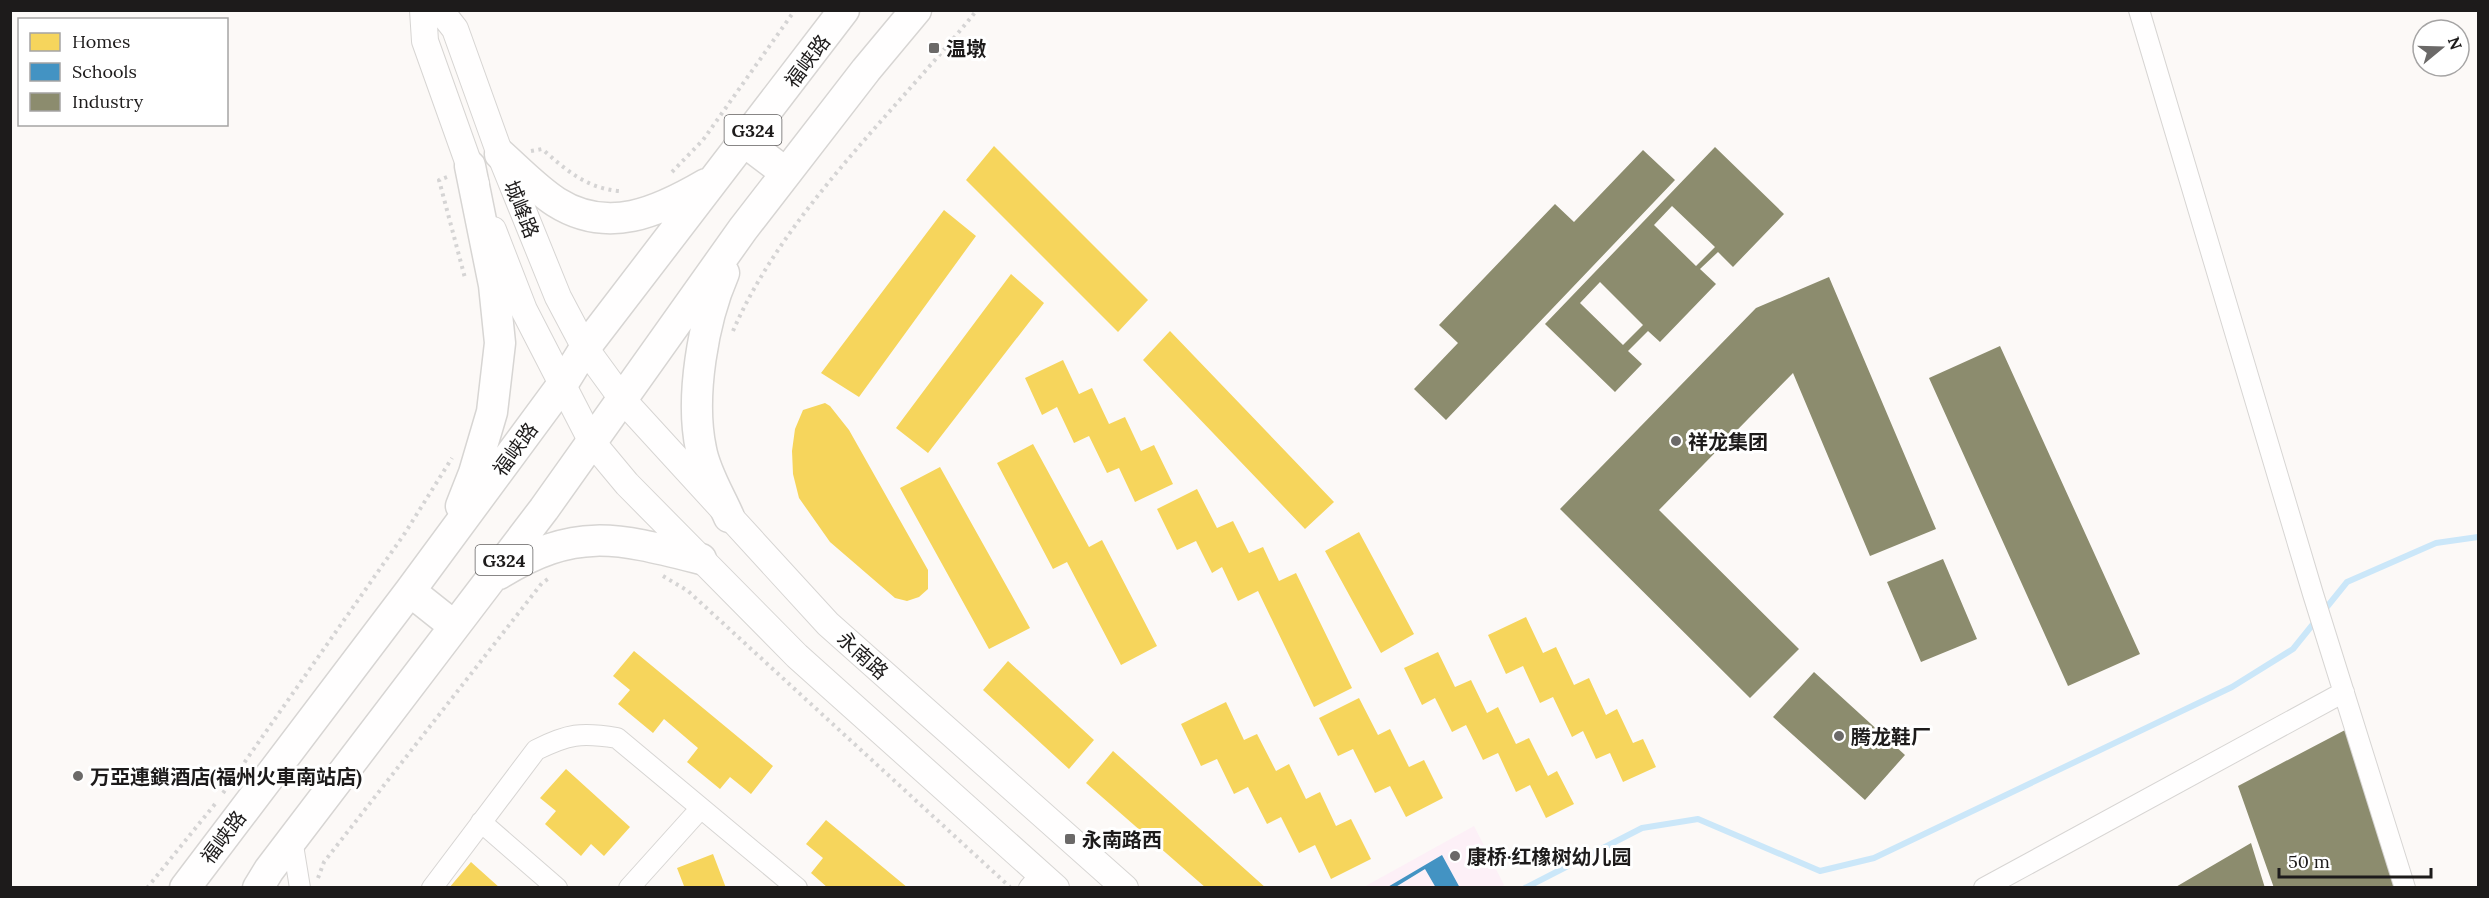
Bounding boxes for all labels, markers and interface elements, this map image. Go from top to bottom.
legend [18,18,228,126]
north arrow [2411,18,2471,78]
text: Homes [72,30,130,53]
street label: 福峡路 [779,30,835,92]
text: N [2444,34,2467,52]
place label: 温墩 [946,36,986,61]
marker: 温墩 [927,41,941,55]
text: Schools [72,60,137,83]
text: Industry [72,90,144,113]
road number: G324 [724,115,782,145]
street label: 城峰路 [499,177,545,241]
street label: 福峡路 [487,417,543,481]
place label: 祥龙集团 [1688,429,1768,454]
marker: 祥龙集团 [1669,434,1683,448]
road number: G324 [476,545,532,575]
street label: 永南路 [832,626,894,684]
place label: 腾龙鞋厂 [1851,724,1931,749]
marker: 腾龙鞋厂 [1832,729,1846,743]
place label: 万亞連鎖酒店(福州火車南站店) [90,764,362,790]
marker: 万亞連鎖酒店(福州火車南站店) [71,769,85,783]
street label: 福峡路 [195,806,251,868]
place label: 永南路西 [1082,827,1162,852]
marker: 永南路西 [1063,832,1077,846]
scale bar [2279,841,2430,879]
place label: 康桥·红橡树幼儿园 [1467,844,1632,869]
marker: 康桥·红橡树幼儿园 [1448,849,1462,863]
text: 50 m [2288,850,2330,873]

